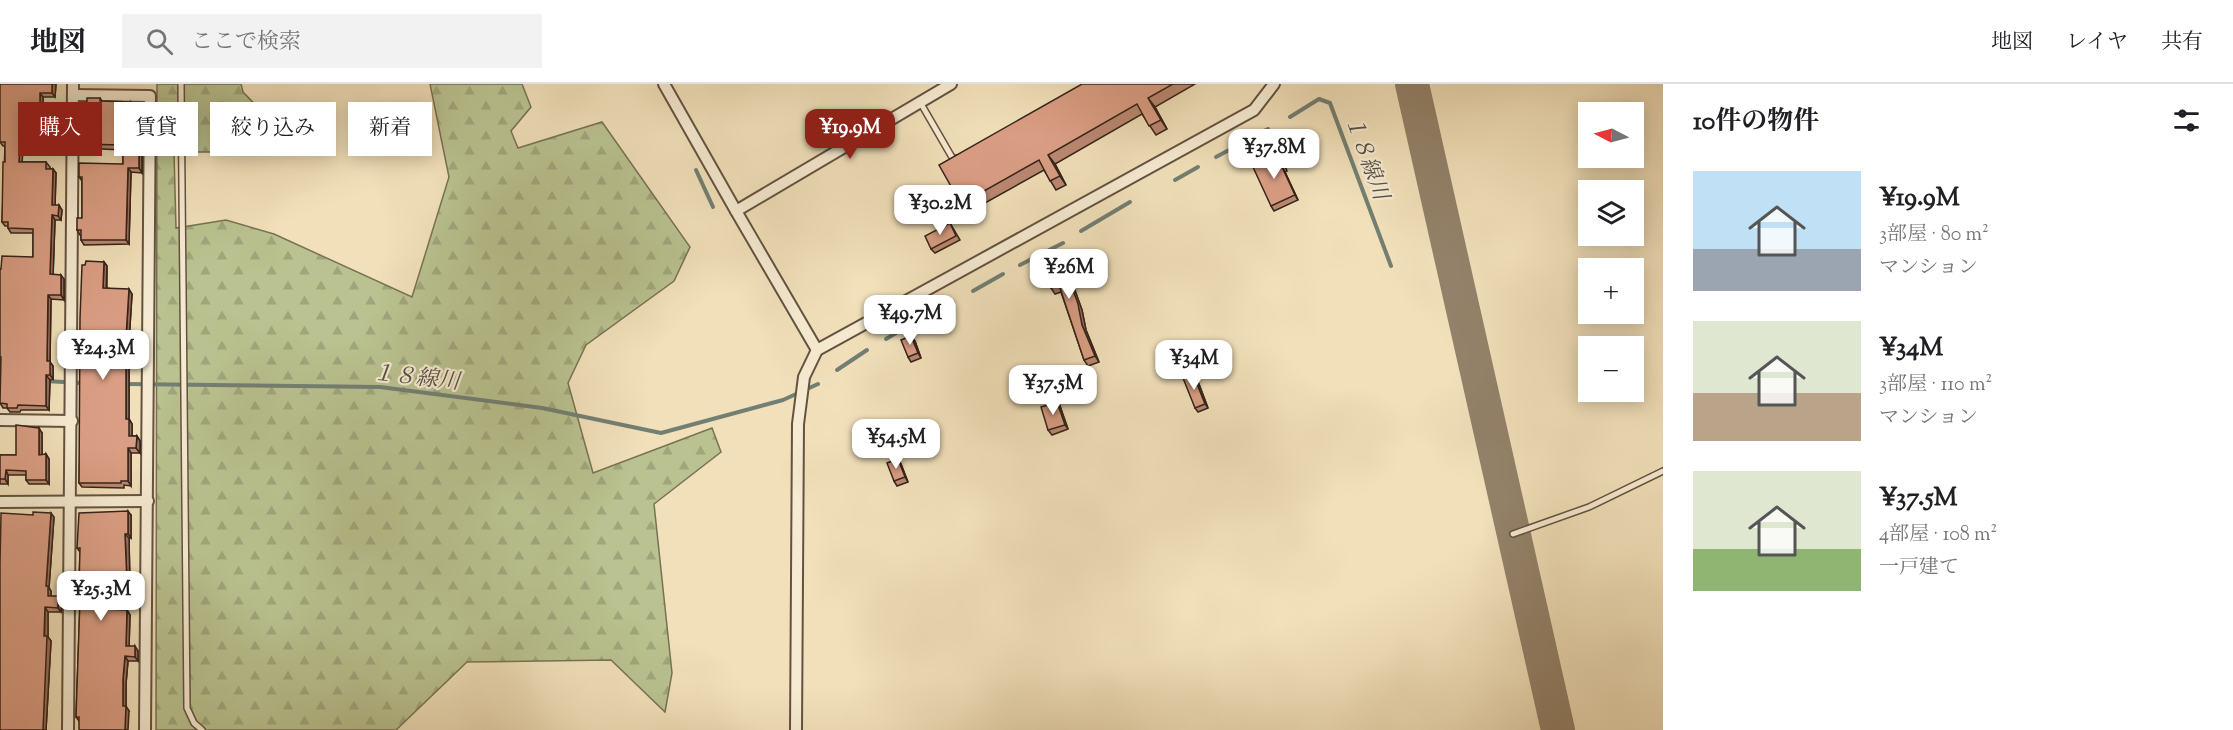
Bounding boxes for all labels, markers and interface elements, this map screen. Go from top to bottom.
search box [122,14,542,68]
text: 地図 [30,24,86,64]
icon: search [143,25,176,58]
text: ここで検索 [191,27,301,59]
text: 地図 [1991,28,2033,58]
text: レイヤ [2066,28,2128,58]
text: 共有 [2161,28,2203,58]
chip: 購入 [18,102,102,156]
chip: 賃貸 [114,102,198,156]
chip: 絞り込み [210,102,336,156]
chip: 新着 [348,102,432,156]
north arrow [1578,102,1644,168]
map controls [1578,102,1644,402]
text: 10件の物件 [1693,104,1819,141]
icon: filters [2170,104,2203,137]
pin: ¥19.9M [801,109,899,160]
water label: １８線川 [1335,111,1396,207]
text: ¥19.9M [819,114,881,143]
pin: ¥37.8M [1225,129,1323,180]
text: ¥37.8M [1242,134,1306,163]
button: layers [1578,180,1644,246]
text: ¥19.9M [1879,180,1960,217]
pin: ¥30.2M [891,185,989,236]
text: ¥30.2M [908,190,972,219]
icon: home [1741,195,1813,267]
text: 3部屋 · 80 m² [1879,221,1989,250]
pin: ¥26M [1033,249,1105,300]
text: ¥26M [1044,254,1094,283]
text: マンション [1879,254,1978,283]
button: + [1578,258,1644,324]
pin: ¥49.7M [861,295,959,346]
text: ¥49.7M [878,300,942,329]
pin: ¥24.3M [54,330,152,381]
text: ¥34M [1879,330,1943,367]
text: ¥24.3M [71,335,135,364]
button: − [1578,336,1644,402]
pin: ¥34M [1158,340,1230,391]
text: ¥34M [1169,345,1219,374]
icon: home [1741,345,1813,417]
water label: １８線川 [370,358,463,400]
pin: ¥37.5M [1004,365,1102,416]
text: ¥37.5M [1023,370,1083,399]
text: 3部屋 · 110 m² [1879,371,1992,400]
text: マンション [1879,404,1978,433]
pin: ¥54.5M [847,419,945,470]
text: ¥54.5M [866,424,926,453]
text: ¥37.5M [1879,480,1957,517]
icon: home [1741,495,1813,567]
text: 4部屋 · 108 m² [1879,521,1997,550]
text: 一戸建て [1879,554,1959,583]
pin: ¥25.3M [52,571,150,622]
text: ¥25.3M [71,576,131,605]

